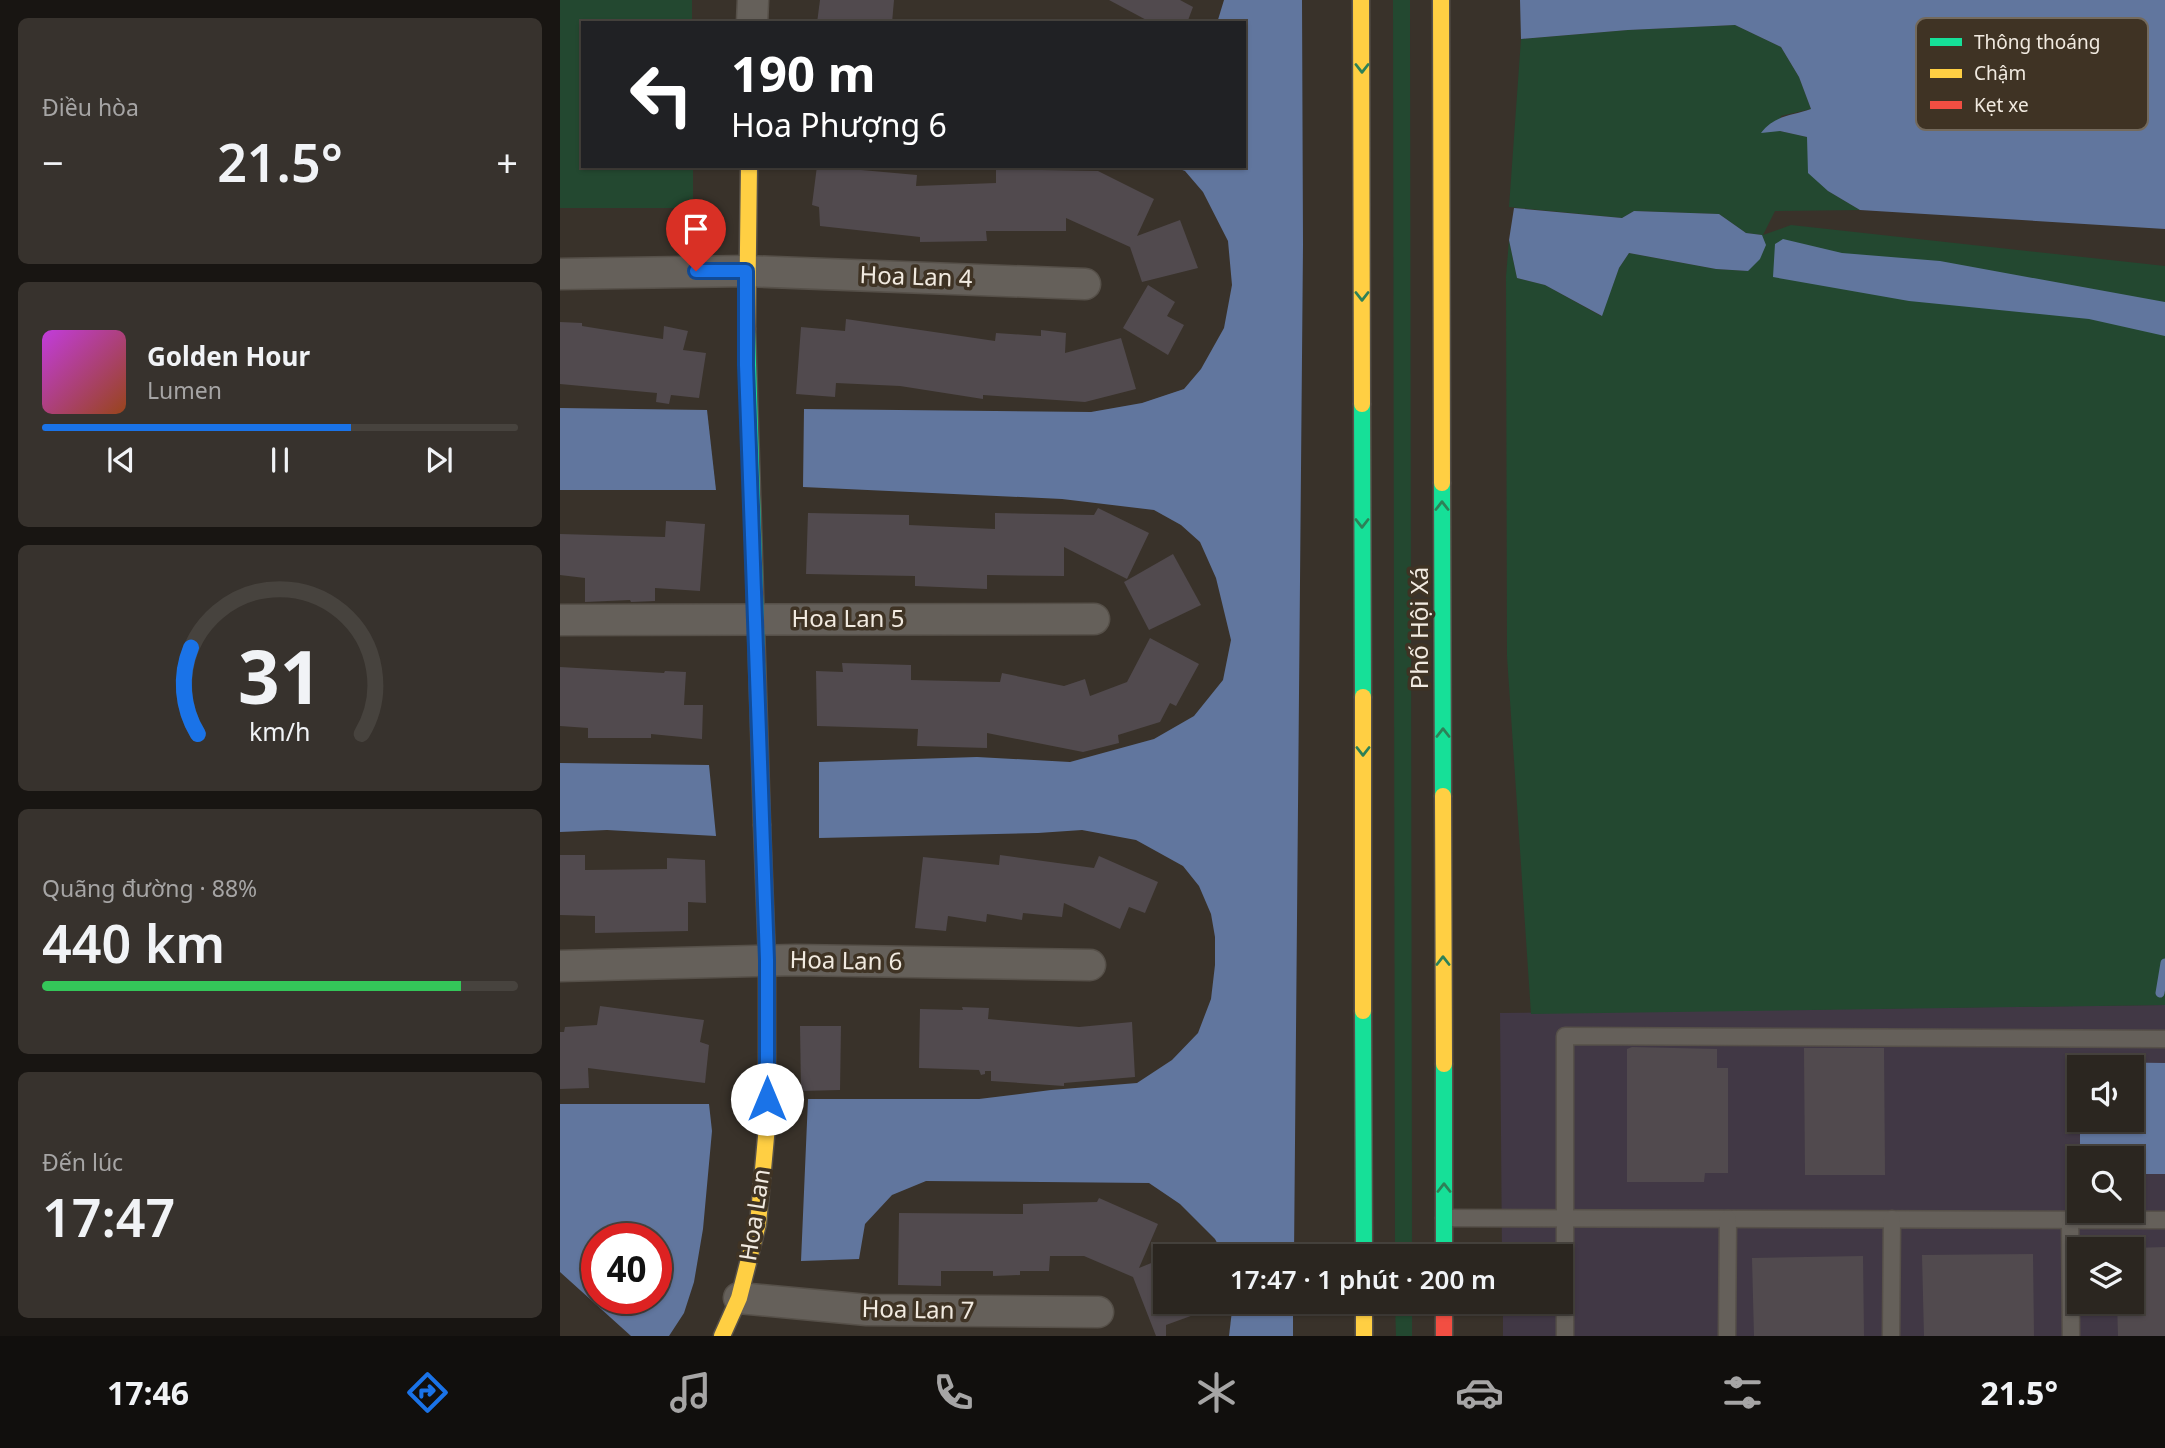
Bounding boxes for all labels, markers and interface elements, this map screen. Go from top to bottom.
legend [1916,18,2148,130]
text: Thông thoáng [1974,29,2100,55]
text: 190 m [731,40,876,106]
icon: left [616,49,707,140]
text: Chậm [1974,60,2026,86]
one-way arrow [1354,63,1370,74]
text: Điều hòa [42,91,139,123]
text: Kẹt xe [1974,92,2029,118]
text: Hoa Phượng 6 [731,103,947,146]
text: 21.5° [217,126,343,197]
text: − [42,136,64,188]
text: + [496,136,518,188]
pin [666,199,726,271]
icon: arrive [677,210,715,248]
street label: Hoa Lan 4 [859,257,973,294]
one-way arrow [1354,291,1370,301]
text: Golden Hour [147,338,310,374]
text: Lumen [147,374,222,406]
icon: previous [102,441,140,479]
icon: pause [261,441,299,479]
icon: next [420,441,458,479]
one-way arrow [1434,500,1450,511]
one-way arrow [1354,518,1370,529]
street label: Phố Hội Xá [1402,567,1435,689]
street label: Hoa Lan 5 [792,601,904,634]
text: 31 [238,626,322,725]
text: km/h [249,714,311,748]
one-way arrow [1435,728,1451,738]
one-way arrow [1355,746,1371,756]
text: Quãng đường · 88% [42,872,257,904]
text: 440 km [42,907,225,978]
street label: Hoa Lan 6 [789,942,903,977]
one-way arrow [1435,955,1451,966]
map controls [2067,1055,2144,1314]
button: sound [2067,1055,2144,1132]
position arrow [730,1062,804,1136]
text: Đến lúc [42,1146,123,1178]
button: search [2067,1146,2144,1223]
street label: Hoa Lan [730,1166,777,1263]
text: 17:47 [42,1181,175,1252]
one-way arrow [1436,1183,1452,1193]
speed limit sign: 40 [581,1223,672,1314]
button: layers [2067,1237,2144,1314]
text: 17:47 · 1 phút · 200 m [1230,1261,1496,1297]
street label: Hoa Lan 7 [861,1291,975,1326]
icon: directions [403,1368,452,1417]
icon: music [666,1368,715,1417]
icon: phone [929,1368,978,1417]
icon: climate [1192,1368,1241,1417]
icon: car [1455,1368,1504,1417]
icon: filters [1718,1368,1767,1417]
text: 17:46 [107,1371,189,1414]
text: 21.5° [1981,1371,2058,1414]

